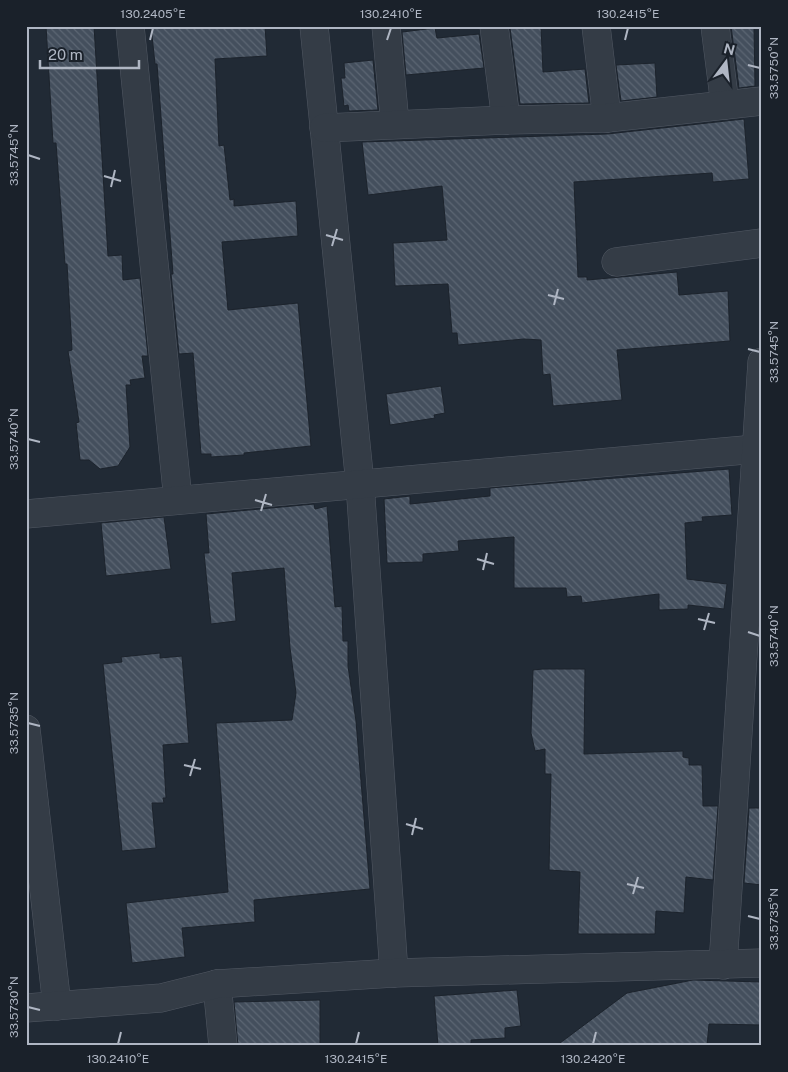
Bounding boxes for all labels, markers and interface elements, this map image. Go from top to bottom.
text: 130.2405°E [120,7,186,21]
text: 130.2410°E [360,7,422,21]
text: 130.2415°E [597,7,659,21]
text: 33.5750°N [767,37,781,99]
scale bar [40,38,139,70]
north arrow [700,38,750,88]
text: N [722,40,737,59]
text: 20 m [48,46,83,63]
text: 33.5745°N [7,124,21,186]
text: 33.5745°N [767,321,781,383]
text: 33.5740°N [7,408,21,470]
text: 33.5740°N [767,605,781,667]
text: 33.5735°N [7,692,21,754]
text: 33.5735°N [767,888,781,950]
text: 33.5730°N [7,976,21,1038]
text: 130.2410°E [87,1052,149,1066]
text: 130.2415°E [325,1052,387,1066]
text: 130.2420°E [561,1052,625,1066]

